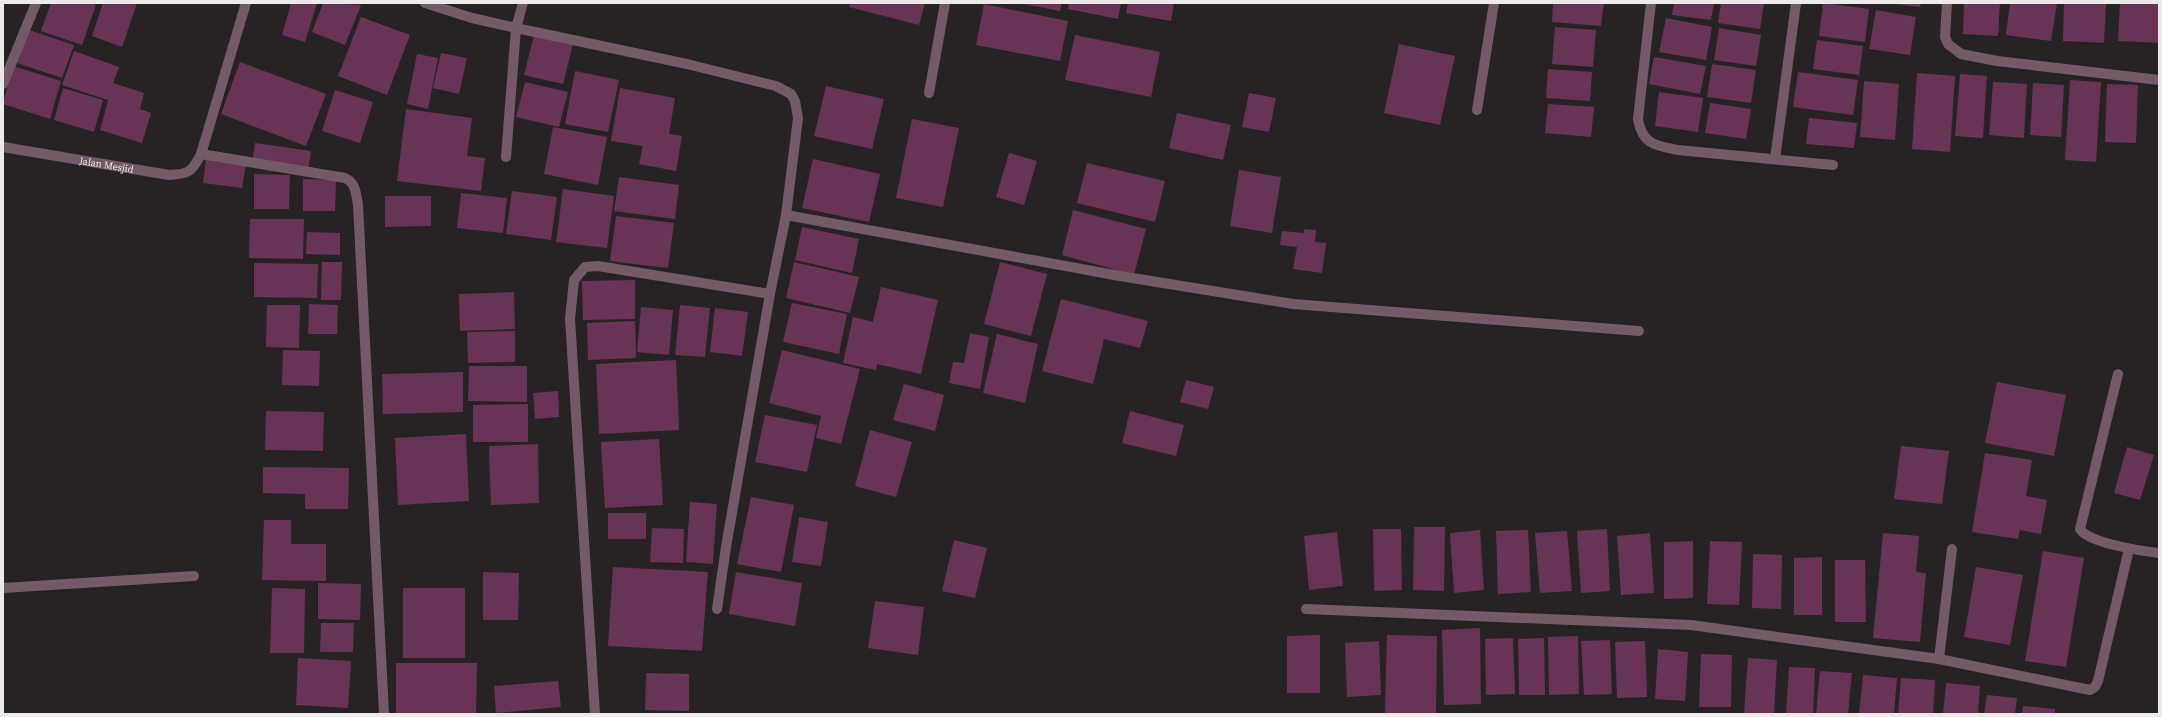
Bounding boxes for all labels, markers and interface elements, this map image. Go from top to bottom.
street label: Jalan Mesjid [78,153,135,175]

